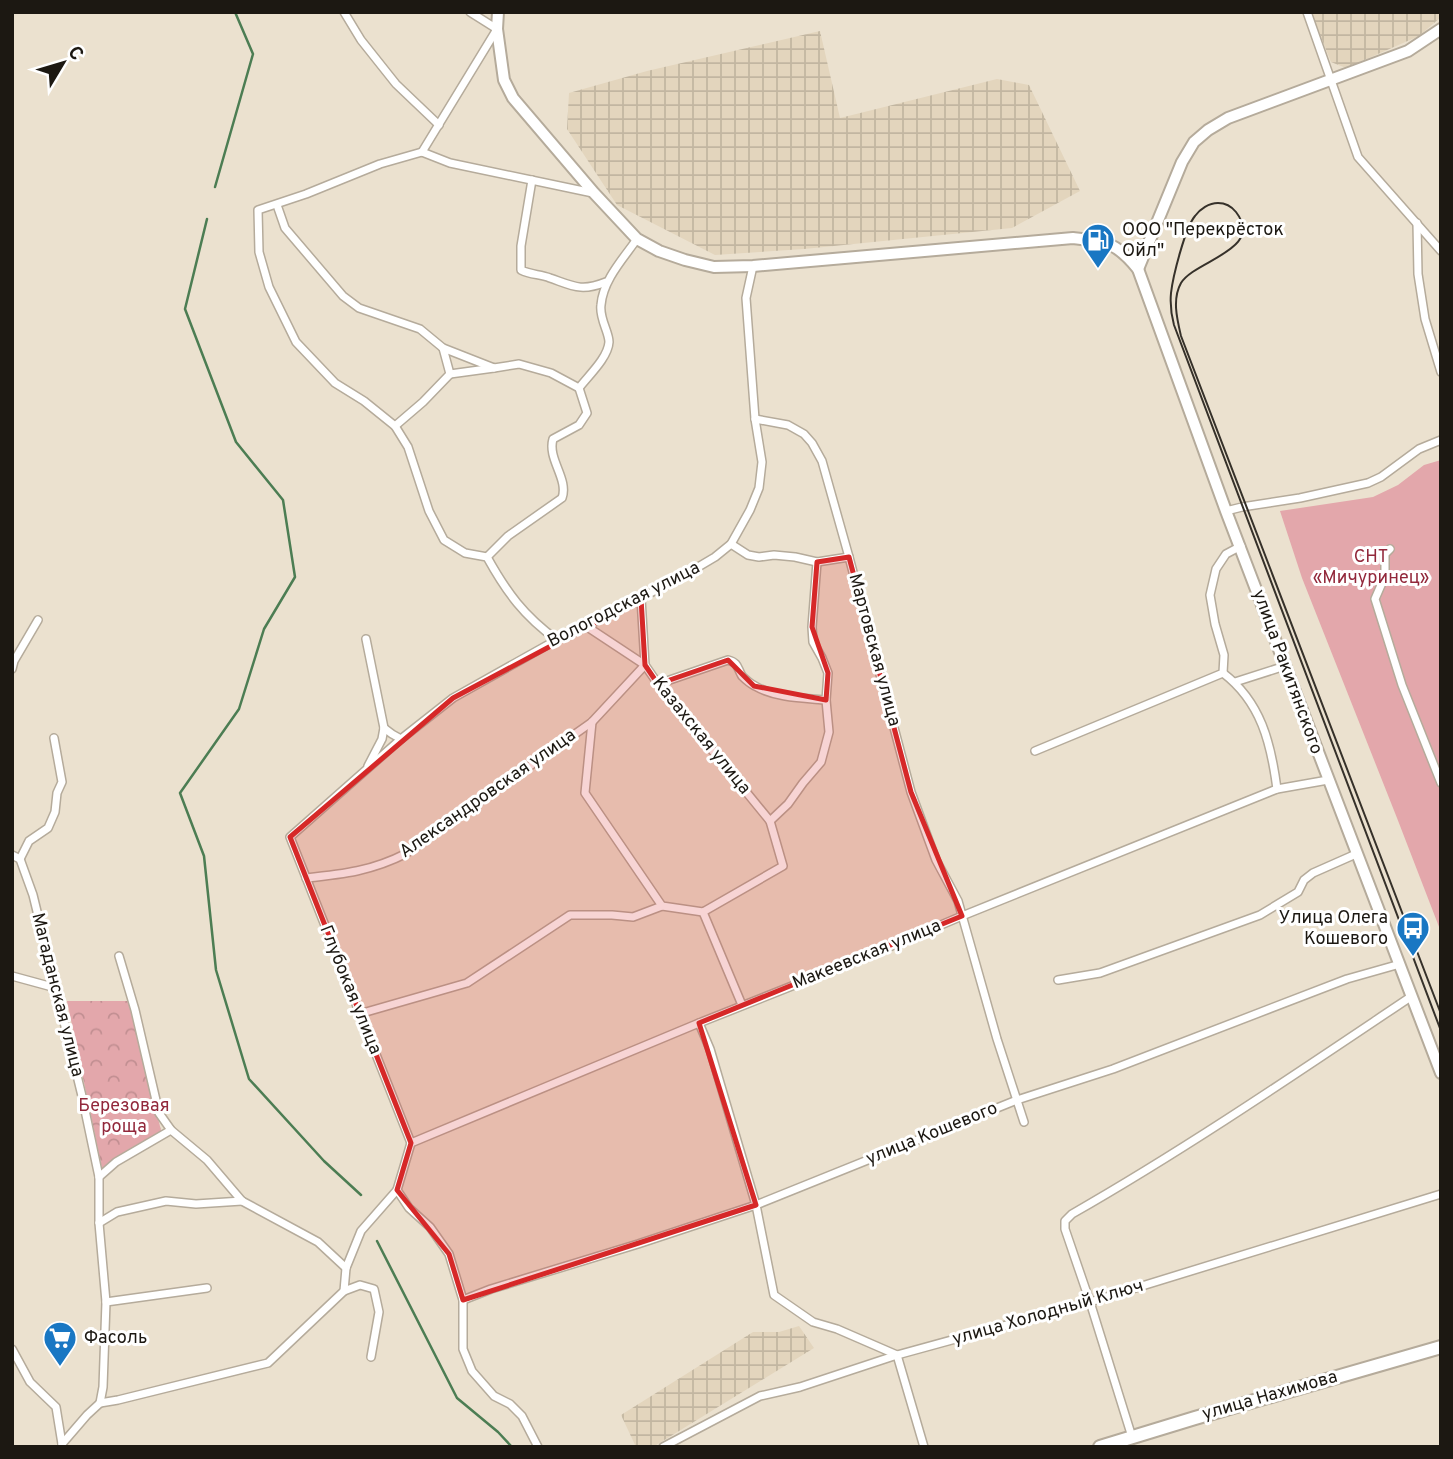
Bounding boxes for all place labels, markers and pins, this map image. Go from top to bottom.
place label: ООО "Перекрёсток Ойл" [1122,219,1284,263]
fuel station icon: ООО "Перекрёсток Ойл" [1079,221,1117,270]
place label: Улица Олега Кошевого [1279,907,1388,951]
bus stop icon: Улица Олега Кошевого [1394,909,1432,958]
supermarket icon: Фасоль [41,1319,79,1368]
place label: Фасоль [84,1327,147,1350]

